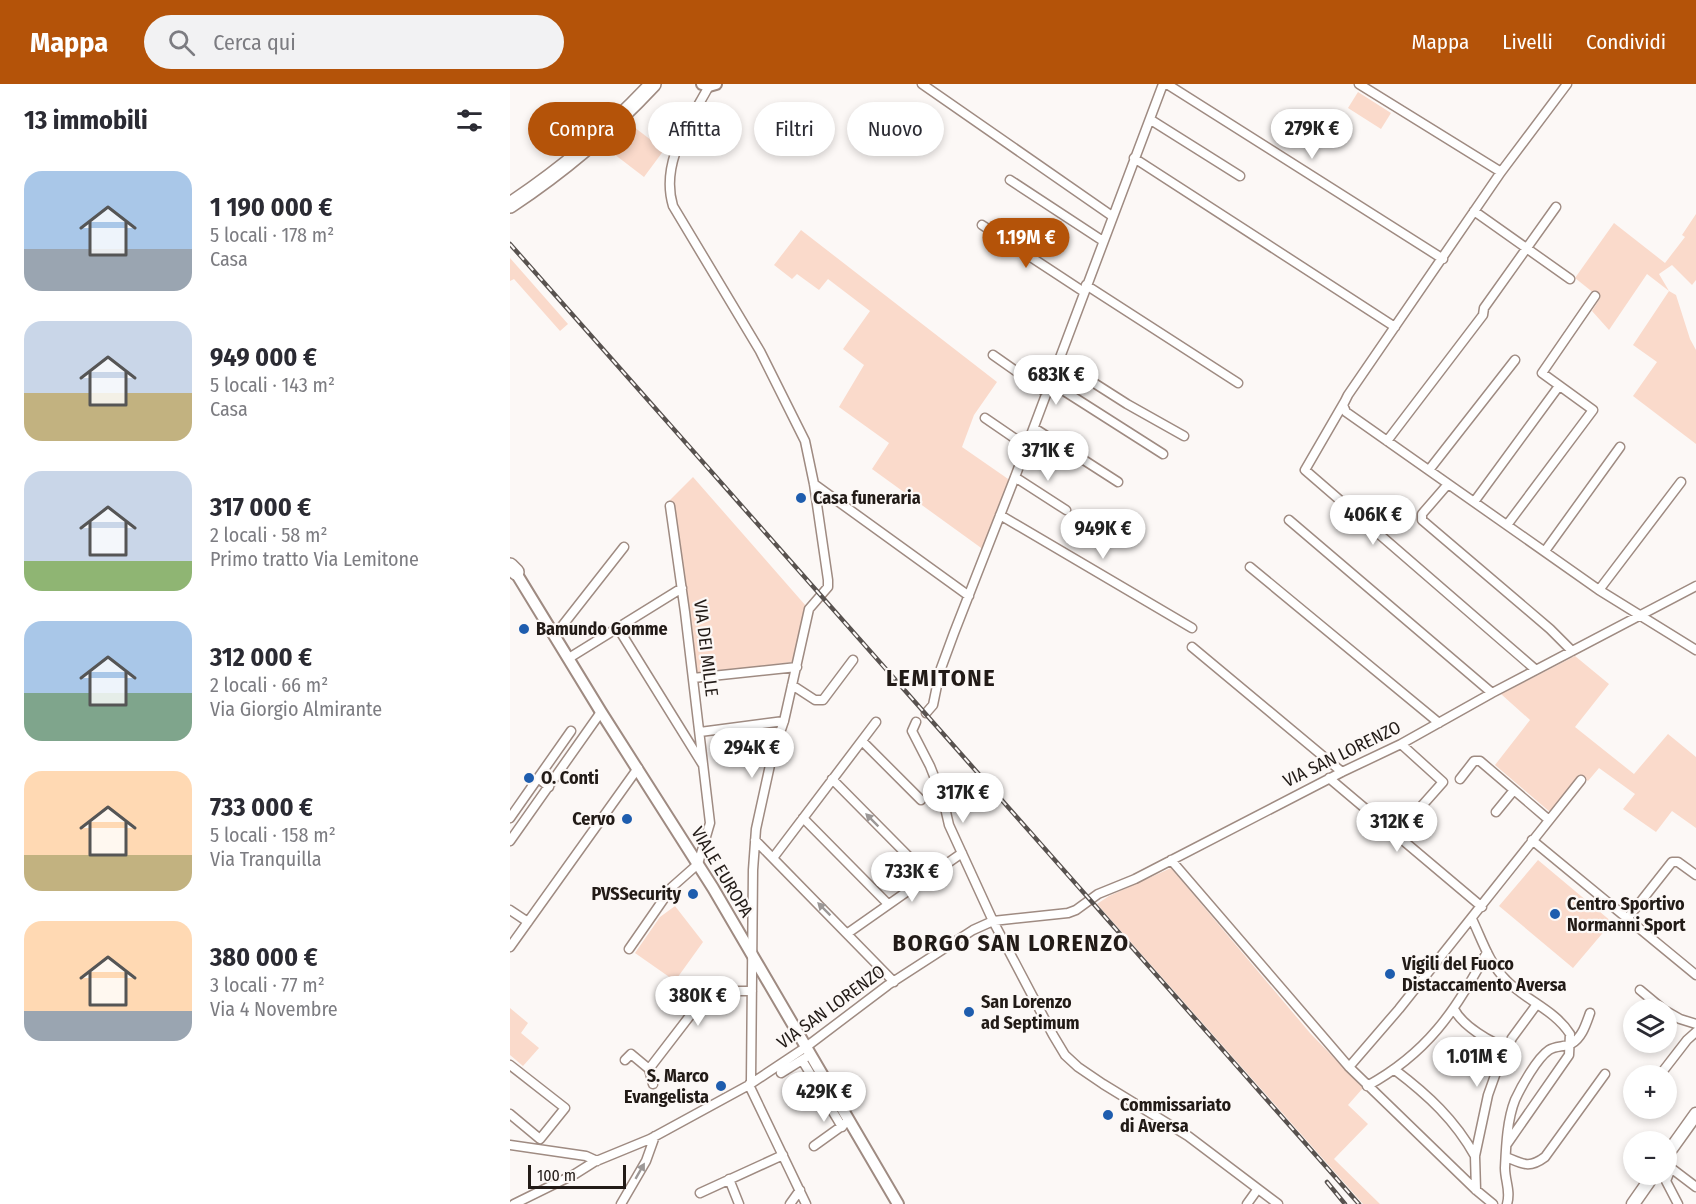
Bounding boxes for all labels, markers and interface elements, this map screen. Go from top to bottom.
search box [144,15,564,69]
text: Mappa [30,26,108,59]
icon: search [165,26,198,59]
text: Cerca qui [213,29,296,56]
text: Mappa [1412,29,1469,55]
text: Livelli [1502,29,1553,55]
text: Condividi [1586,29,1666,55]
chip: Compra [528,102,636,156]
chip: Affitta [648,102,742,156]
chip: Filtri [754,102,835,156]
chip: Nuovo [847,102,944,156]
icon: filters [453,104,486,137]
text: 13 immobili [24,105,148,136]
pin: 279K € [1263,109,1361,160]
text: 279K € [1285,116,1339,140]
text: 1 190 000 € [210,192,332,223]
icon: home [72,195,144,267]
pin: 1.19M € [971,218,1081,269]
text: 5 locali · 178 m² [210,223,334,247]
text: 1.19M € [996,225,1056,249]
text: Casa [210,247,248,271]
text: 949 000 € [210,342,317,373]
icon: home [72,345,144,417]
pin: 683K € [1007,355,1105,406]
text: 683K € [1028,362,1084,386]
text: 5 locali · 143 m² [210,373,335,397]
text: Casa [210,397,248,421]
pin: 371K € [999,431,1097,482]
text: 371K € [1022,438,1074,462]
place label: Casa funeraria [813,487,921,509]
marker: Casa funeraria [794,491,808,505]
text: 317 000 € [210,492,311,523]
icon: home [72,495,144,567]
pin: 406K € [1324,495,1422,546]
text: 406K € [1344,502,1402,526]
pin: 949K € [1054,509,1152,560]
text: 949K € [1075,516,1131,540]
text: 2 locali · 58 m² [210,523,328,547]
text: Primo tratto Via Lemitone [210,547,419,571]
street label: VIA DEI MILLE [689,598,723,698]
place label: Bamundo Gomme [536,618,668,640]
marker: Bamundo Gomme [517,622,531,636]
text: 312 000 € [210,642,312,673]
icon: home [72,645,144,717]
district label: LEMITONE [886,664,996,692]
text: 2 locali · 66 m² [210,673,328,697]
text: Via Giorgio Almirante [210,697,382,721]
street label: VIA SAN LORENZO [1280,716,1404,792]
pin: 294K € [703,728,801,779]
text: 294K € [724,735,780,759]
place label: O. Conti [541,767,599,789]
marker: O. Conti [522,771,536,785]
pin: 317K € [914,773,1012,824]
text: 317K € [937,780,989,804]
text: 733 000 € [210,792,313,823]
icon: home [72,795,144,867]
pin: 312K € [1348,802,1446,853]
place label: Cervo [572,808,615,830]
text: 312K € [1370,809,1424,833]
marker: Cervo [620,812,634,826]
one-way arrow [866,813,880,827]
text: 5 locali · 158 m² [210,823,336,847]
street label: VIALE EUROPA [686,823,758,922]
text: Via Tranquilla [210,847,322,871]
pin: 733K € [863,852,961,903]
text: 733K € [885,859,939,883]
place label: PVSSecurity [592,883,681,905]
marker: PVSSecurity [686,887,700,901]
place label: Centro Sportivo Normanni Sport [1567,893,1686,936]
one-way arrow [818,903,832,917]
marker: Centro Sportivo Normanni Sport [1548,907,1562,921]
district label: BORGO SAN LORENZO [892,929,1130,957]
text: 380 000 € [210,942,318,973]
icon: home [72,945,144,1017]
place label: Vigili del Fuoco Distaccamento Aversa [1401,953,1567,996]
street label: VIA SAN LORENZO [773,960,889,1054]
marker: Vigili del Fuoco Distaccamento Aversa [1383,967,1397,981]
text: 3 locali · 77 m² [210,973,325,997]
pin: 380K € [649,976,747,1027]
text: 380K € [669,983,727,1007]
place label: San Lorenzo ad Septimum [981,991,1080,1034]
text: Via 4 Novembre [210,997,338,1021]
map controls [1623,999,1677,1185]
button: layers [1623,999,1677,1053]
marker: San Lorenzo ad Septimum [962,1005,976,1019]
pin: 1.01M € [1422,1037,1532,1088]
text: 1.01M € [1447,1044,1507,1068]
place label: S. Marco Evangelista [624,1065,709,1108]
button: + [1623,1065,1677,1119]
pin: 429K € [775,1072,873,1123]
marker: S. Marco Evangelista [714,1079,728,1093]
text: 429K € [796,1079,852,1103]
place label: Commissariato di Aversa [1120,1094,1232,1137]
marker: Commissariato di Aversa [1101,1108,1115,1122]
button: − [1623,1131,1677,1185]
scale bar [528,1162,626,1190]
one-way arrow [635,1162,645,1179]
text: 100 m [537,1166,576,1185]

